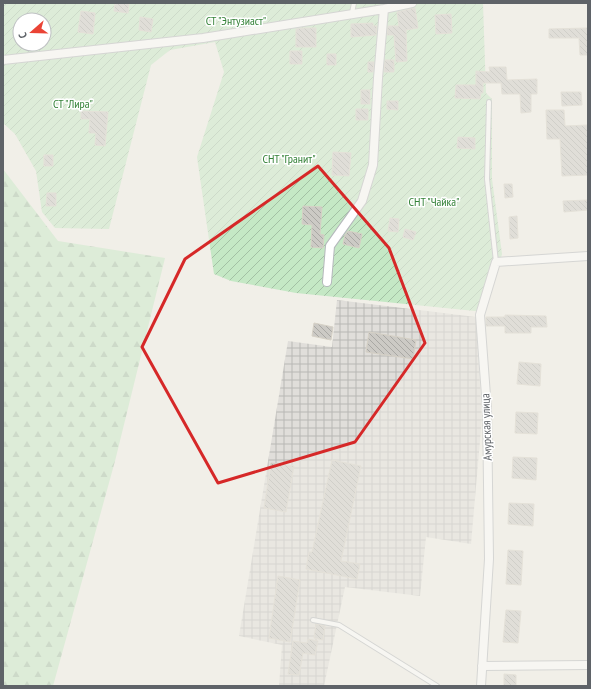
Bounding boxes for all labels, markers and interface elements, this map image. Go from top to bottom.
north arrow [12,12,52,52]
park label: СТ "Энтузиаст" [206,13,266,28]
text: С [15,31,30,40]
park label: СТ "Лира" [53,96,93,111]
park label: СНТ "Гранит" [262,151,316,166]
park label: СНТ "Чайка" [409,194,460,209]
street label: Амурская улица [477,393,495,461]

